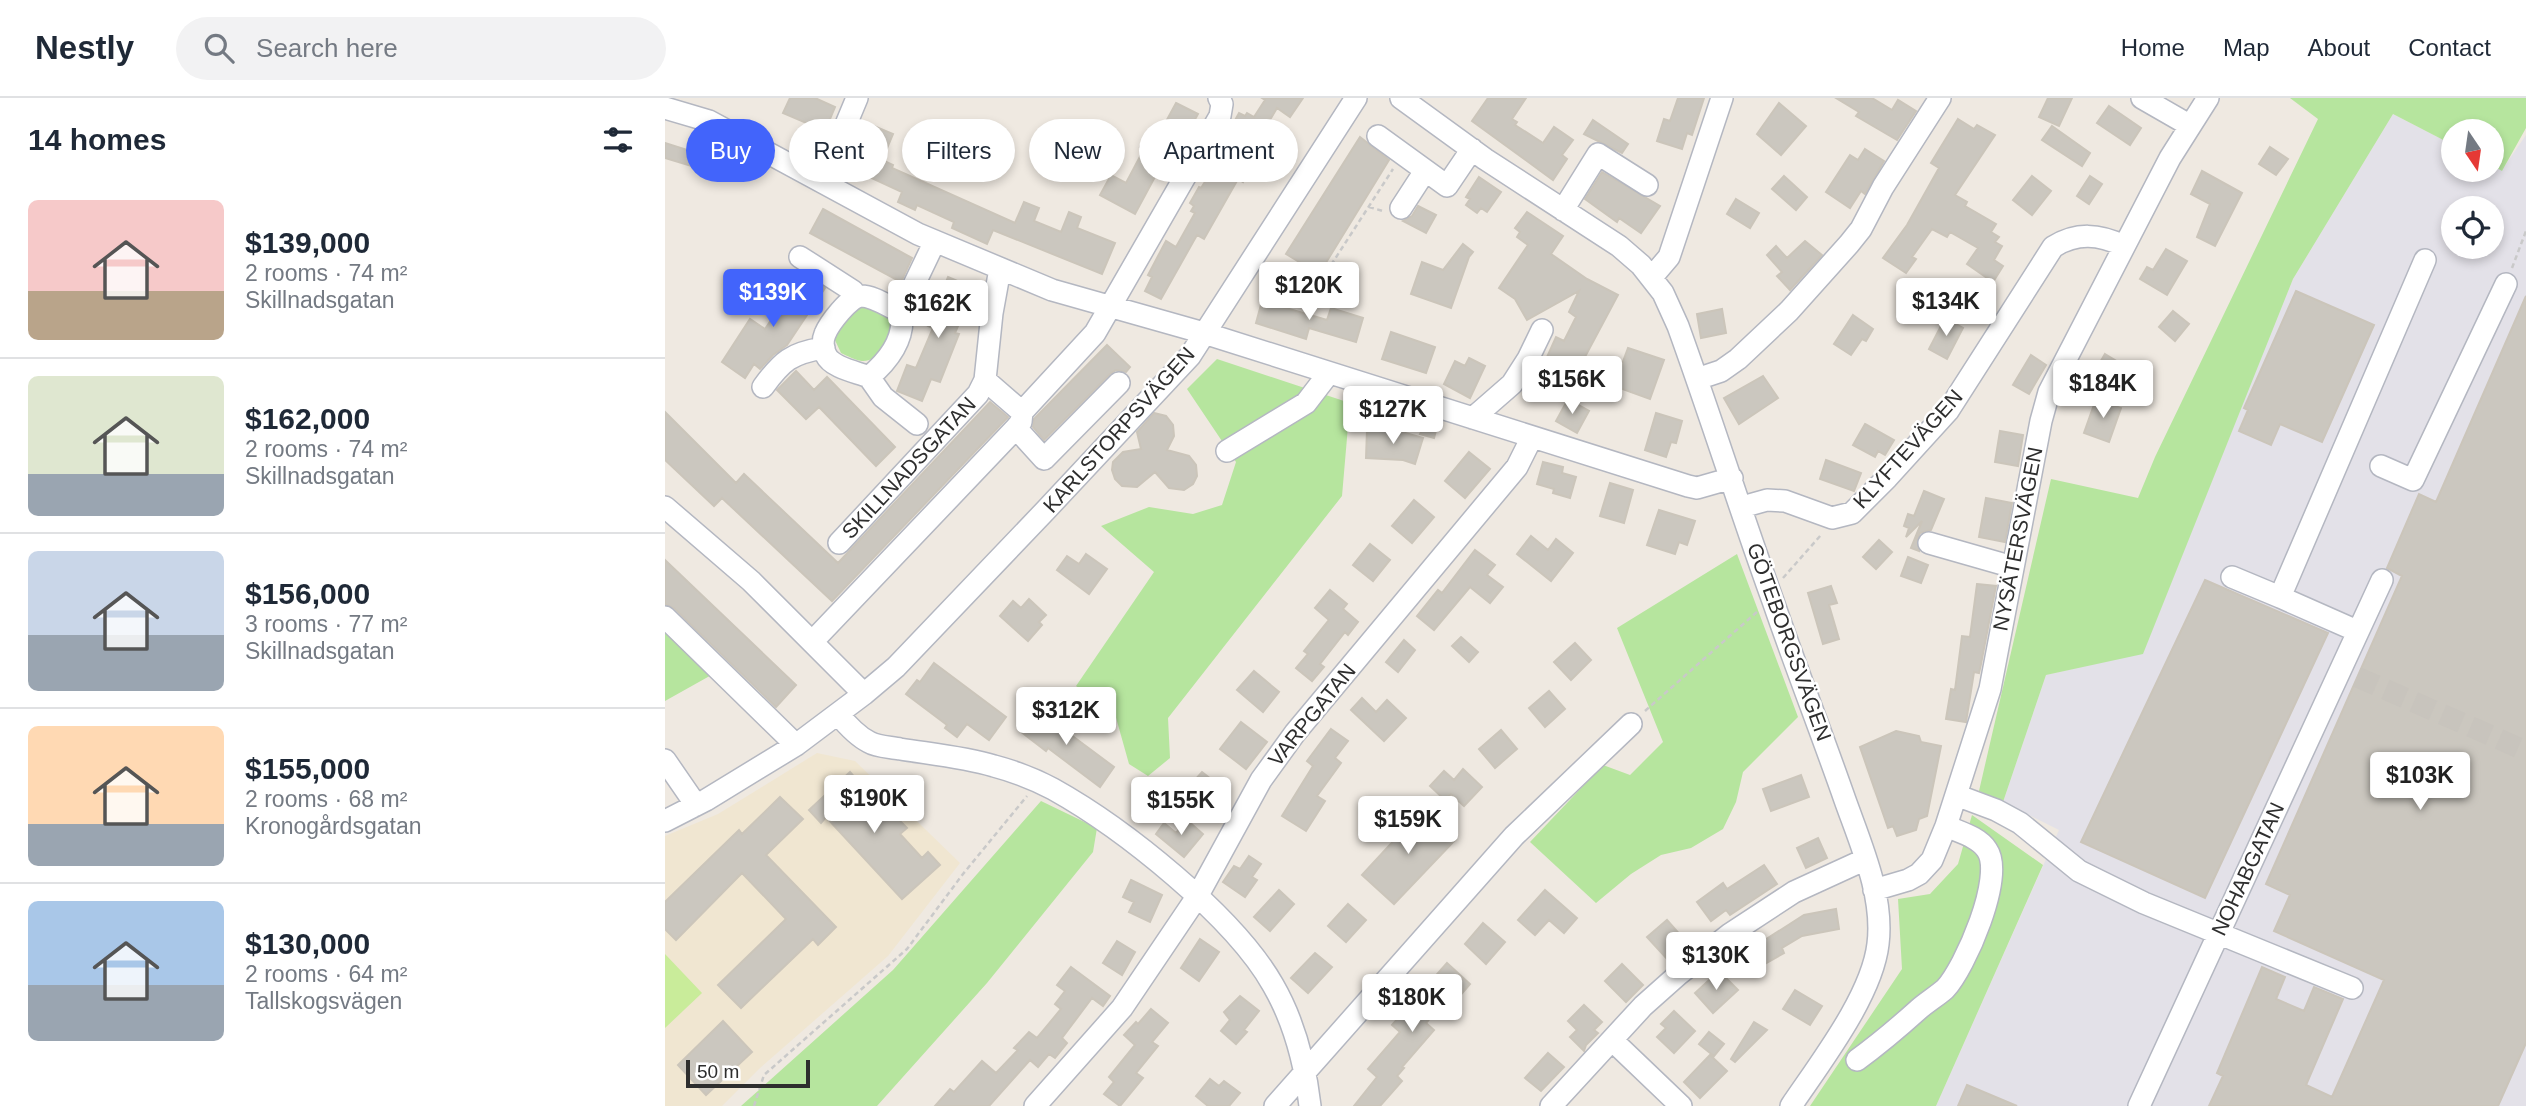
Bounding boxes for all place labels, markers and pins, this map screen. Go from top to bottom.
pin: $120K [1260,262,1358,322]
pin: $139K [724,270,822,329]
pin: $134K [1897,278,1995,338]
pin: $162K [889,280,987,340]
pin: $156K [1523,356,1621,416]
pin: $184K [2054,360,2152,420]
pin: $127K [1344,386,1442,446]
pin: $312K [1017,688,1115,747]
pin: $103K [2371,752,2469,812]
pin: $190K [825,776,923,835]
pin: $155K [1132,778,1230,837]
pin: $159K [1359,796,1457,856]
pin: $130K [1667,932,1765,992]
pin: $180K [1363,974,1461,1034]

